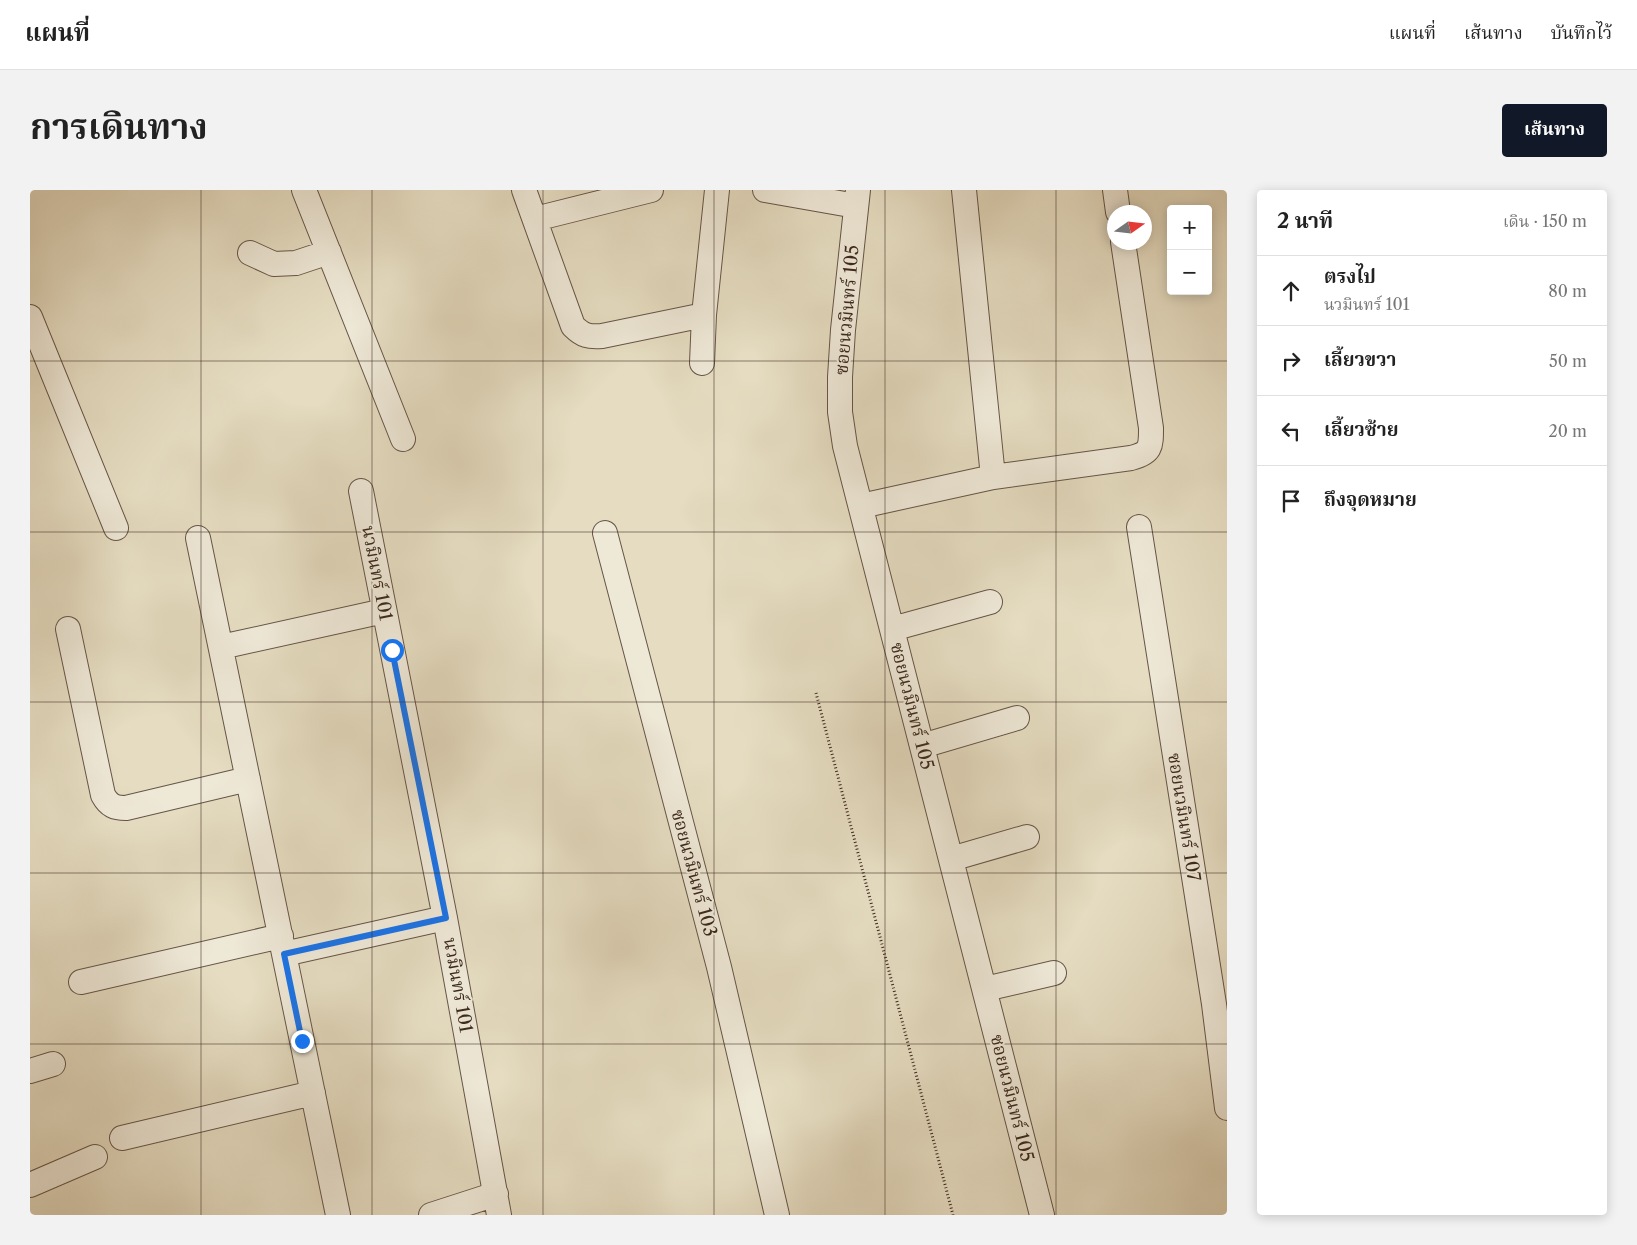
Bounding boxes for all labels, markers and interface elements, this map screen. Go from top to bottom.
text: แผนที่ [25,18,90,47]
text: แผนที่ [1389,22,1436,44]
text: เส้นทาง [1464,22,1523,44]
text: บันทึกไว้ [1551,22,1612,44]
button: เส้นทาง [1502,104,1607,157]
text: การเดินทาง [30,105,208,148]
north arrow [1107,205,1152,250]
map controls [1167,205,1212,295]
button: + [1167,205,1212,250]
text: 2 นาที [1277,208,1333,233]
text: เดิน · 150 m [1503,211,1587,231]
street label: ซอยนวมินทร์ 105 [830,244,864,376]
button: − [1167,250,1212,295]
text: ตรงไป [1324,265,1376,288]
icon: ahead [1277,277,1305,305]
text: 80 m [1548,281,1587,301]
text: นวมินทร์ 101 [1324,294,1409,314]
icon: right [1277,347,1305,375]
text: เลี้ยวขวา [1324,348,1396,371]
text: 50 m [1549,351,1587,371]
icon: left [1277,417,1305,445]
text: เลี้ยวซ้าย [1324,418,1398,441]
text: 20 m [1548,421,1587,441]
icon: arrive [1277,487,1305,515]
text: ถึงจุดหมาย [1324,488,1417,511]
street label: นวมินทร์ 101 [357,524,397,623]
route start [381,639,404,662]
street label: ซอยนวมินทร์ 105 [886,640,938,772]
street label: ซอยนวมินทร์ 107 [1163,751,1205,883]
street label: ซอยนวมินทร์ 103 [666,807,722,939]
street label: นวมินทร์ 101 [439,936,477,1035]
route end [291,1030,314,1053]
street label: ซอยนวมินทร์ 105 [986,1032,1038,1164]

